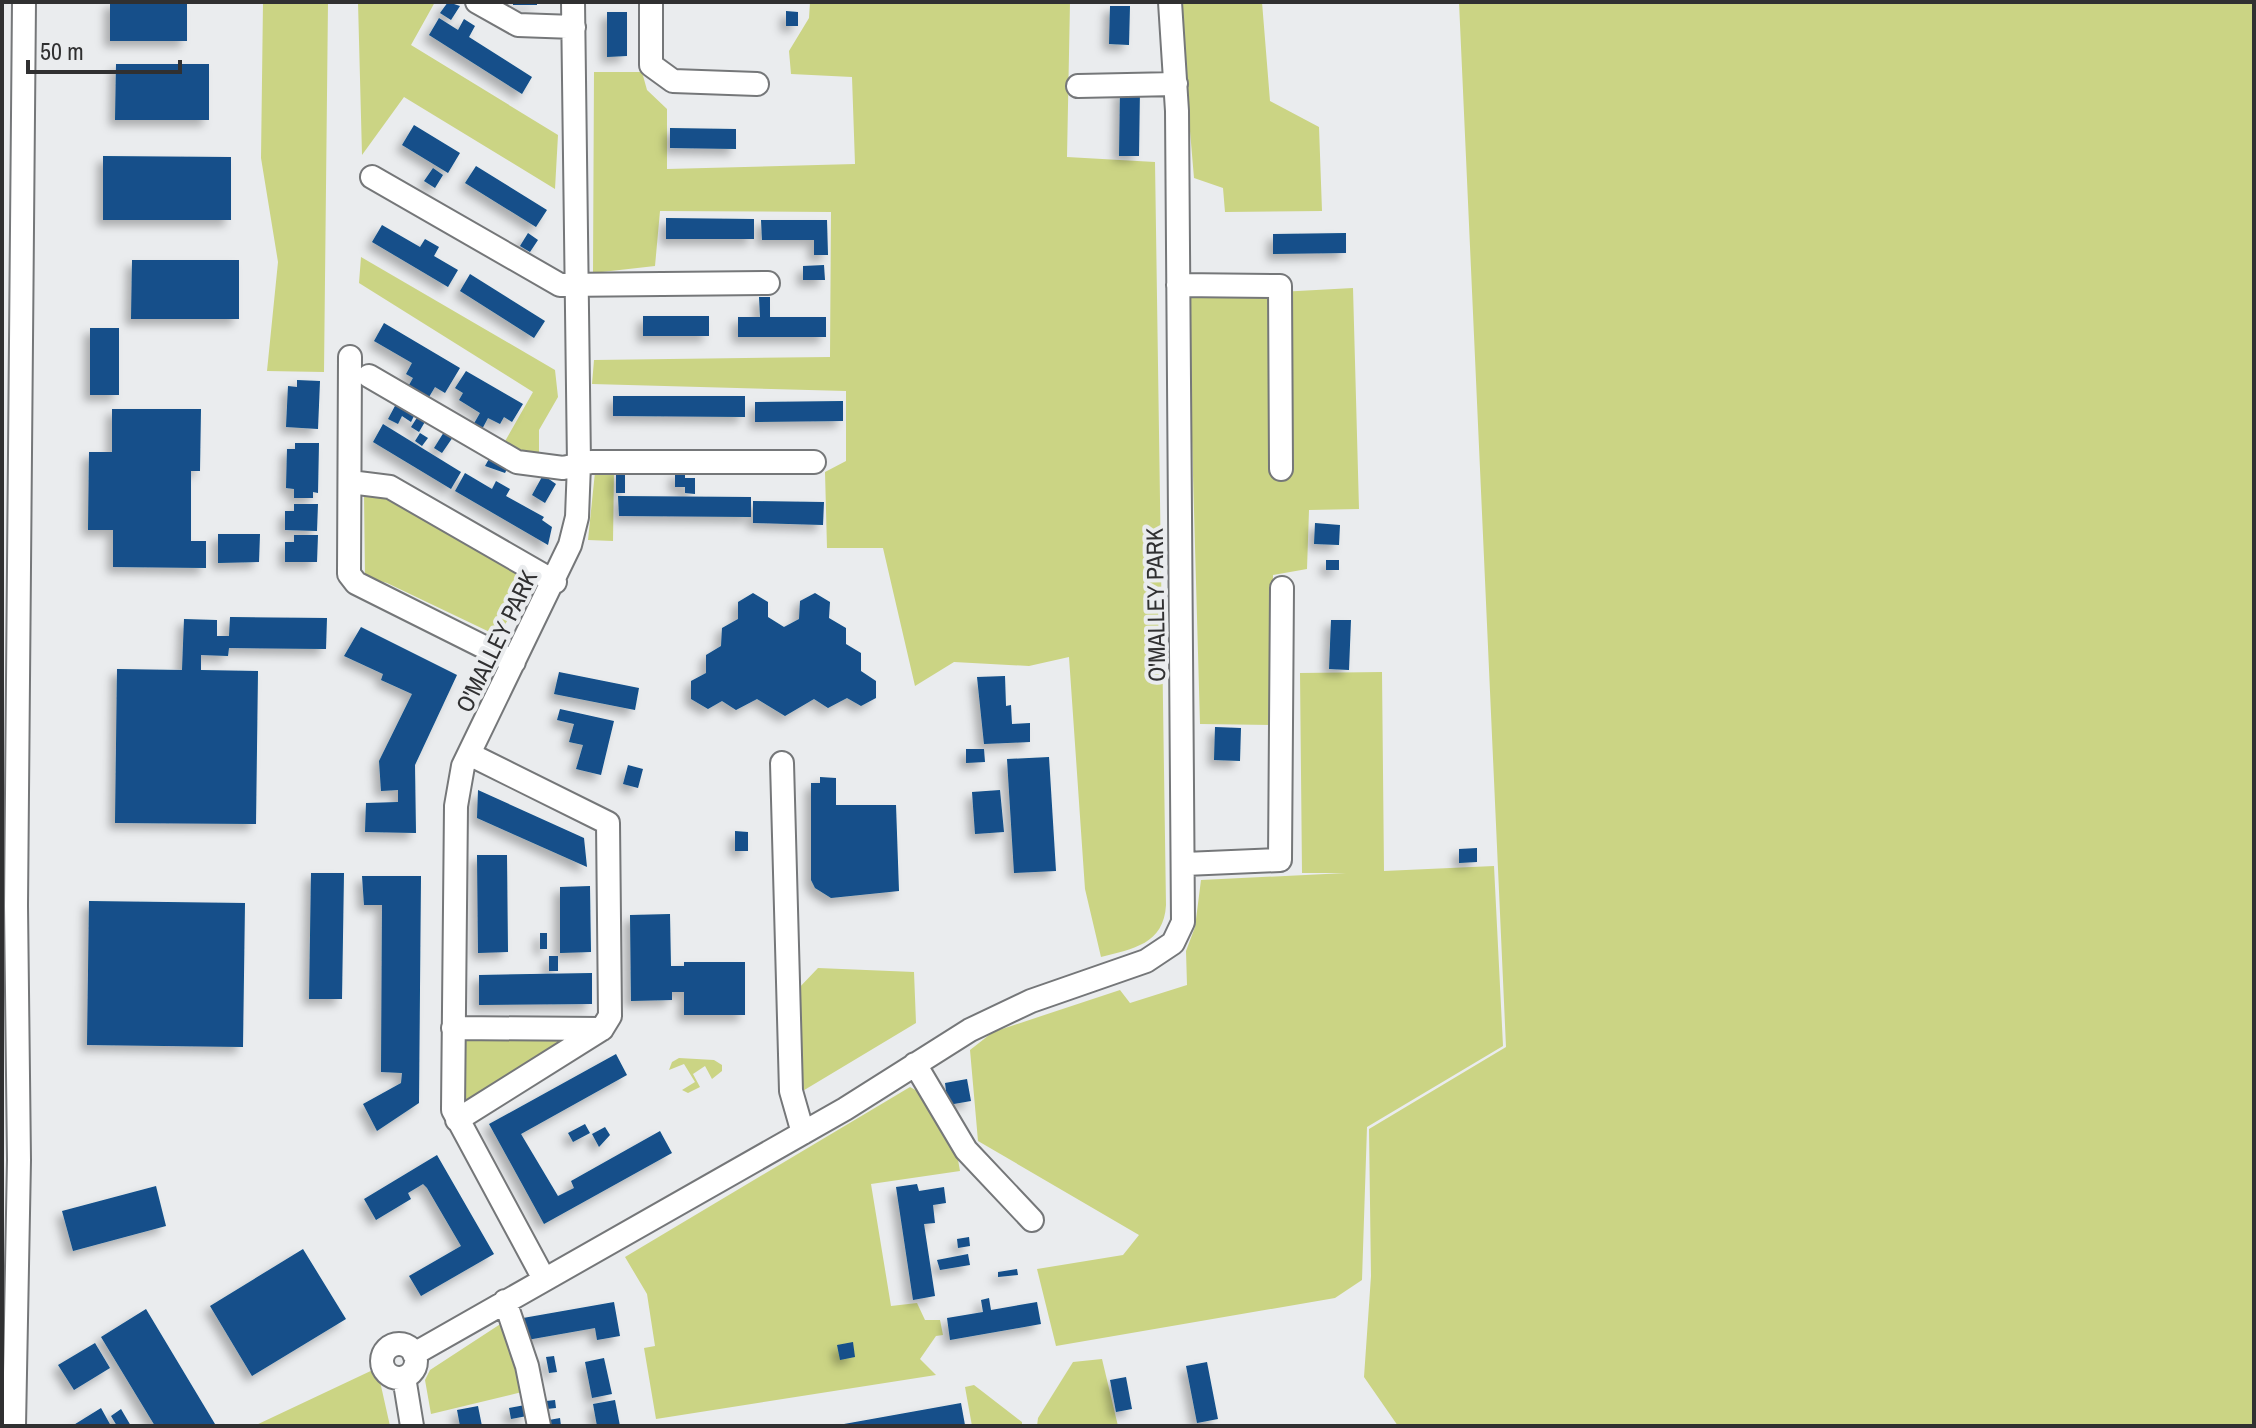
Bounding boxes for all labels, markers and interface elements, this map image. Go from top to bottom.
scale bar [28,24,180,74]
text: 50 m [40,35,84,67]
street label: O'MALLEY PARK [1138,528,1172,682]
street label: O'MALLEY PARK [448,565,544,717]

